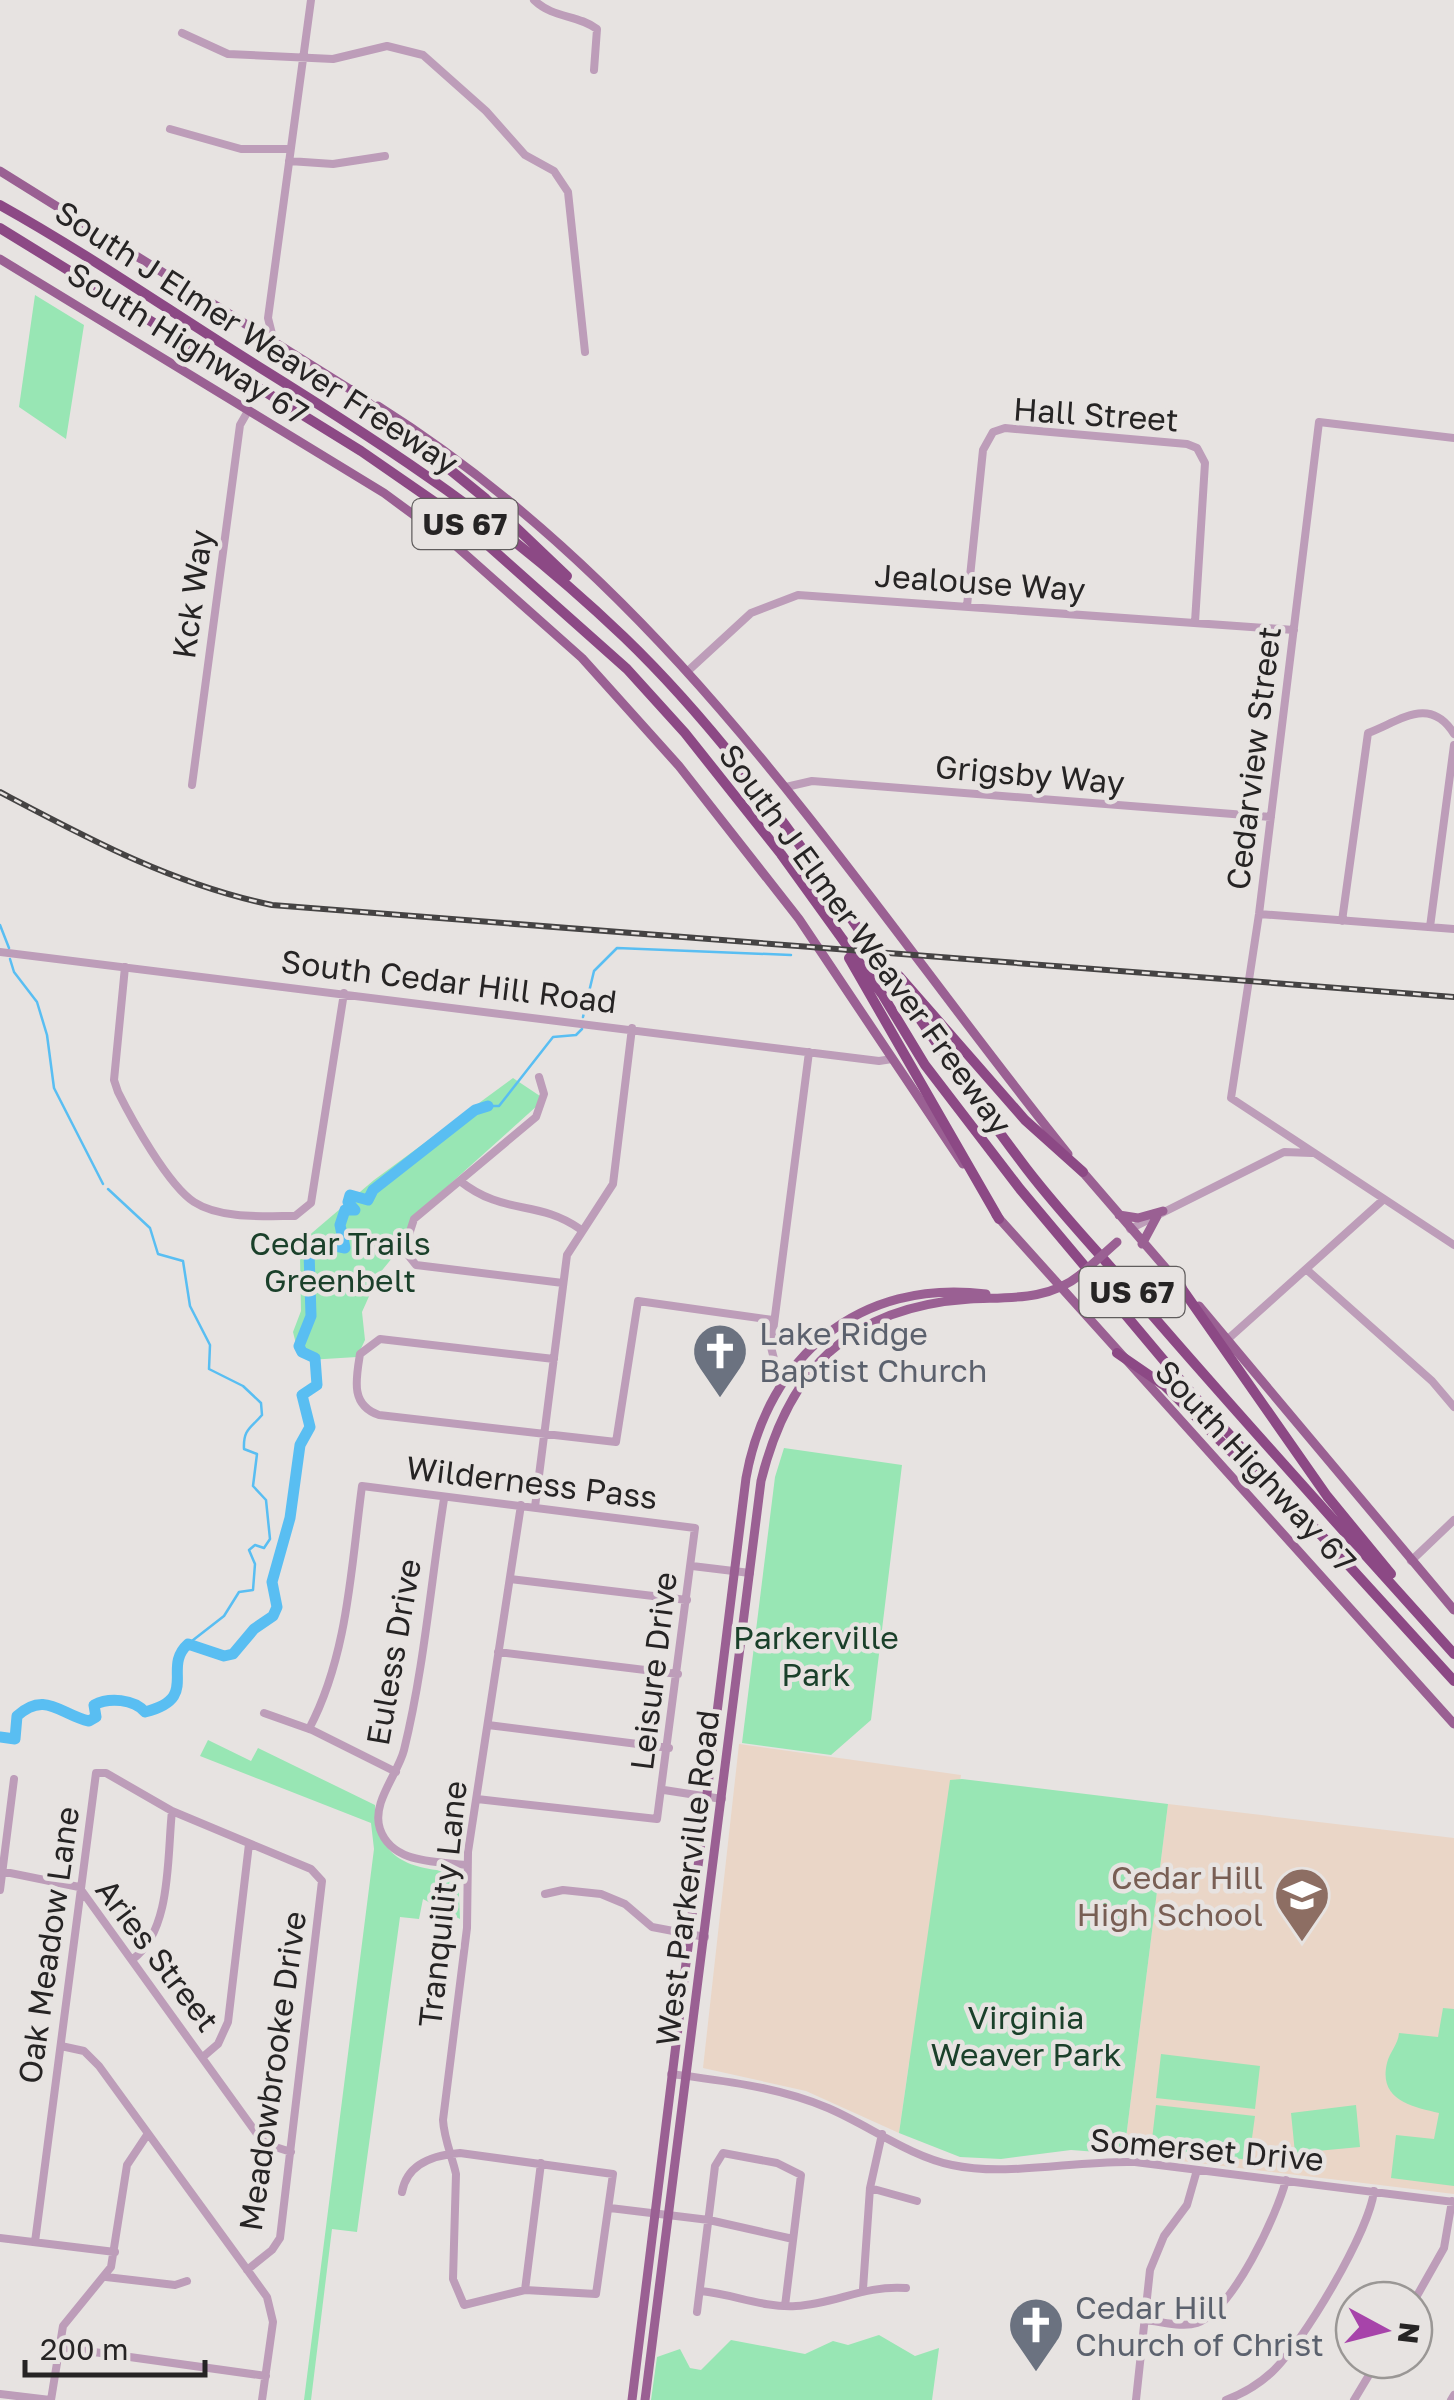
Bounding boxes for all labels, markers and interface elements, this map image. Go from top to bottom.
street label: South J Elmer Weaver Freeway [48,192,466,482]
street label: South Highway 67 [61,254,315,432]
street label: Hall Street [1012,389,1180,439]
road number: US 67 [412,499,518,549]
street label: Kck Way [164,527,220,661]
street label: Jealouse Way [873,556,1087,608]
street label: Cedarview Street [1218,624,1288,892]
street label: South J Elmer Weaver Freeway [712,737,1020,1141]
street label: Grigsby Way [934,747,1126,801]
street label: South Cedar Hill Road [279,942,619,1020]
park label: Cedar Trails Greenbelt [249,1224,431,1299]
road number: US 67 [1080,1267,1184,1317]
place label: Lake Ridge Baptist Church [759,1314,987,1389]
church icon: Lake Ridge Baptist Church [690,1321,750,1400]
street label: South Highway 67 [1148,1352,1364,1580]
street label: Wilderness Pass [404,1448,660,1516]
street label: Euless Drive [358,1556,428,1748]
street label: Leisure Drive [622,1570,684,1772]
park label: Parkerville Park [733,1618,899,1693]
street label: West Parkerville Road [648,1708,726,2048]
street label: Tranquility Lane [410,1779,474,2029]
street label: Oak Meadow Lane [10,1804,86,2086]
place label: Cedar Hill High School [1077,1858,1263,1933]
school or university icon: Cedar Hill High School [1272,1865,1332,1944]
street label: Aries Street [88,1871,228,2039]
street label: Meadowbrooke Drive [231,1909,313,2233]
park label: Virginia Weaver Park [930,1998,1122,2073]
street label: Somerset Drive [1088,2120,1326,2178]
north arrow [1334,2280,1434,2380]
place label: Cedar Hill Church of Christ [1075,2288,1324,2363]
church icon: Cedar Hill Church of Christ [1006,2295,1066,2374]
scale bar [25,2315,205,2377]
text: N [1392,2321,1427,2346]
text: 200 m [40,2331,129,2367]

